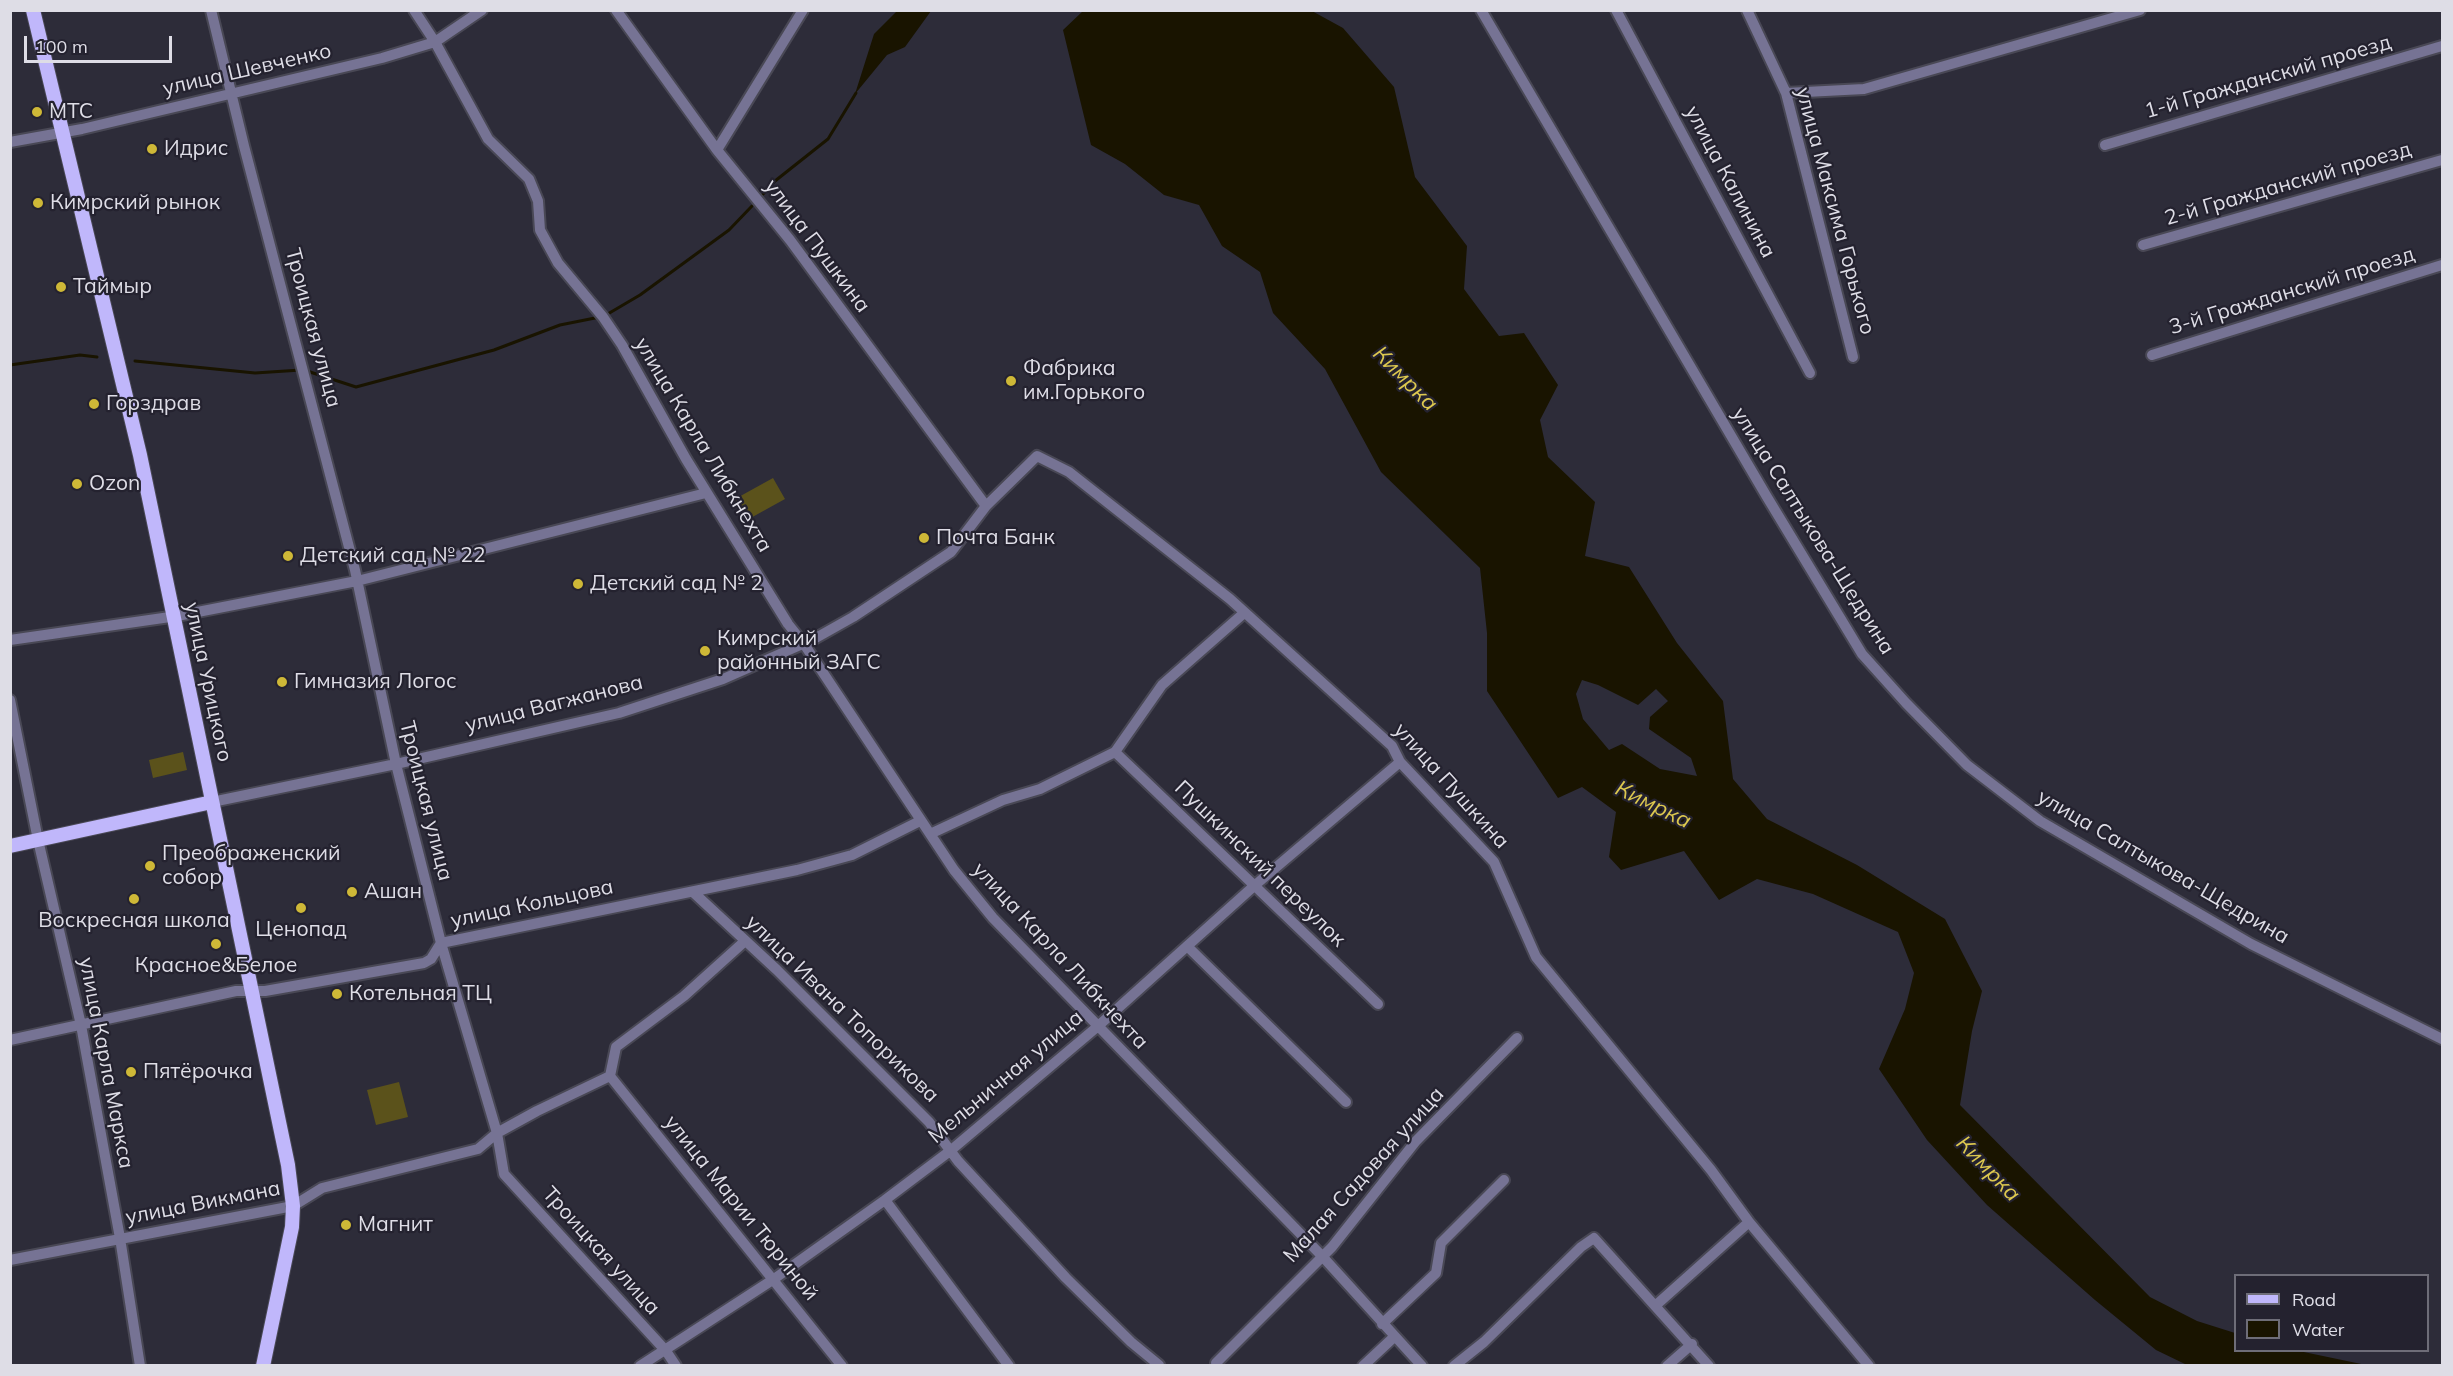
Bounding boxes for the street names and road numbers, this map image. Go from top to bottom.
street label: 1-й Гражданский проезд [2142,30,2394,124]
street label: улица Шевченко [160,38,334,102]
street label: улица Максима Горького [1790,85,1880,337]
street label: улица Калинина [1679,102,1781,262]
street label: 2-й Гражданский проезд [2162,137,2414,231]
street label: улица Пушкина [759,174,875,318]
street label: 3-й Гражданский проезд [2166,242,2418,340]
street label: Троицкая улица [280,246,346,410]
street label: улица Карла Либкнехта [629,333,777,557]
street label: улица Салтыкова-Щедрина [1726,403,1900,659]
street label: улица Урицкого [179,600,237,764]
street label: улица Вагжанова [463,670,645,738]
street label: улица Пушкина [1388,718,1514,854]
street label: Троицкая улица [394,719,458,883]
street label: Пушкинский переулок [1169,776,1351,952]
street label: улица Салтыкова-Щедрина [2033,784,2293,950]
street label: улица Карла Либкнехта [967,857,1153,1055]
street label: улица Кольцова [448,874,616,934]
street label: улица Ивана Топорикова [740,910,944,1108]
street label: улица Карла Маркса [73,955,139,1171]
street label: Мельничная улица [924,1005,1088,1149]
street label: Малая Садовая улица [1278,1082,1450,1268]
street label: улица Марии Тюриной [659,1110,823,1306]
street label: улица Викмана [124,1176,282,1230]
street label: Троицкая улица [537,1182,665,1320]

